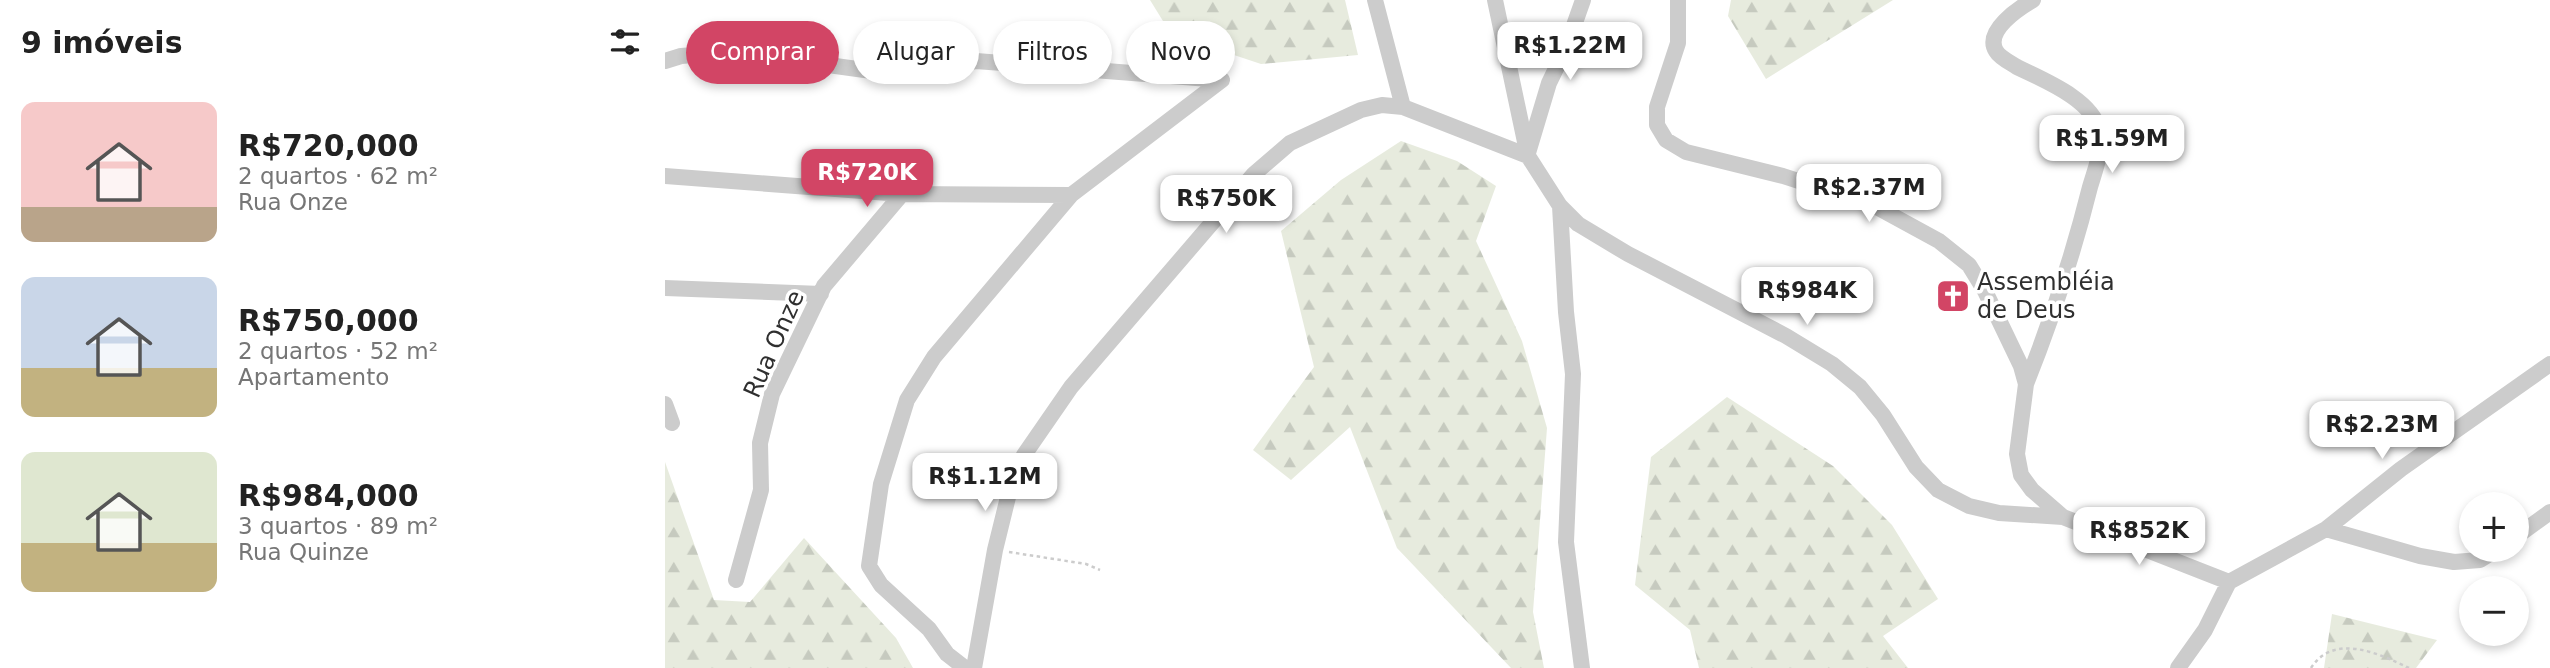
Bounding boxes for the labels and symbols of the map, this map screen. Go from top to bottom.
pin: R$1.22M [1505,22,1635,82]
pin: R$1.59M [2047,116,2177,175]
pin: R$720K [810,150,924,209]
pin: R$2.37M [1804,164,1934,224]
pin: R$750K [1169,176,1283,235]
pin: R$984K [1750,268,1864,327]
place label: Assembléia de Deus [1977,268,2115,324]
church icon: Assembléia de Deus [1934,277,1972,315]
street label: Rua Onze [738,286,810,402]
pin: R$2.23M [2317,402,2447,461]
pin: R$1.12M [920,454,1050,513]
pin: R$852K [2082,508,2196,567]

